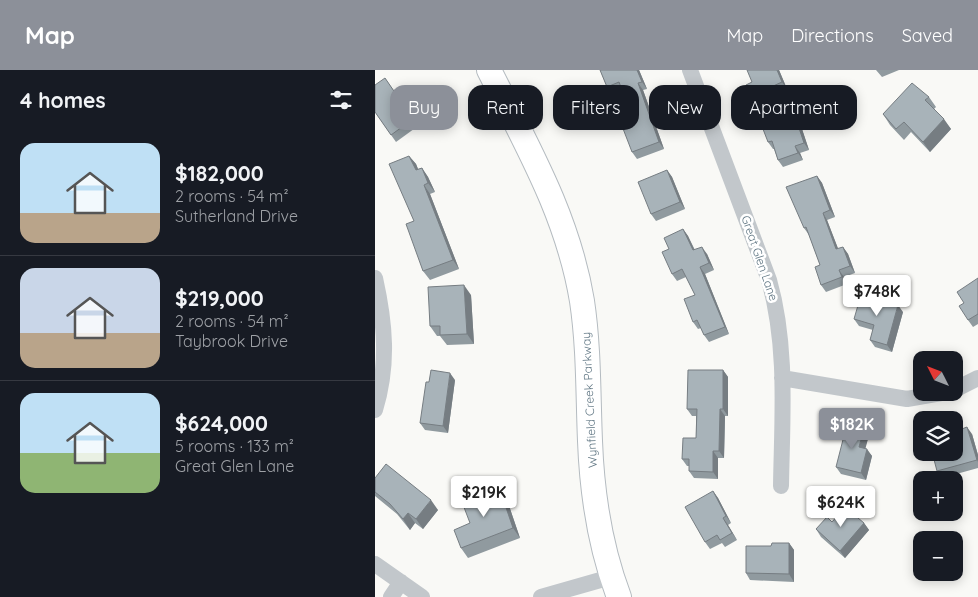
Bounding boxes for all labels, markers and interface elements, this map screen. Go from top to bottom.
text: Map [25,20,75,50]
text: Map [726,24,763,47]
text: Directions [791,24,874,47]
text: Saved [902,24,953,47]
chip: Buy [390,85,458,130]
chip: Rent [468,85,543,130]
chip: Filters [553,85,639,130]
chip: New [649,85,721,130]
chip: Apartment [731,85,857,130]
icon: filters [327,86,355,114]
text: 4 homes [20,87,106,113]
text: $182,000 [175,160,264,186]
icon: home [60,163,120,223]
text: 2 rooms · 54 m² [175,186,289,206]
text: Sutherland Drive [175,206,298,226]
street label: Great Glen Lane [738,213,782,303]
pin: $748K [842,274,912,317]
text: $748K [854,281,900,301]
text: $219,000 [175,285,264,311]
icon: home [60,288,120,348]
text: 2 rooms · 54 m² [175,311,289,331]
text: Taybrook Drive [175,331,288,351]
street label: Wynfield Creek Parkway [578,332,600,468]
north arrow [913,351,963,401]
map controls [913,351,963,581]
pin: $182K [817,408,887,450]
text: $624,000 [175,410,268,436]
button: layers [913,411,963,461]
icon: home [60,413,120,473]
text: $182K [830,414,874,434]
text: 5 rooms · 133 m² [175,436,294,456]
text: Great Glen Lane [175,456,294,476]
button: + [913,471,963,521]
pin: $219K [449,476,519,518]
text: $219K [462,482,506,502]
pin: $624K [806,486,876,528]
text: $624K [817,492,865,512]
button: − [913,531,963,581]

